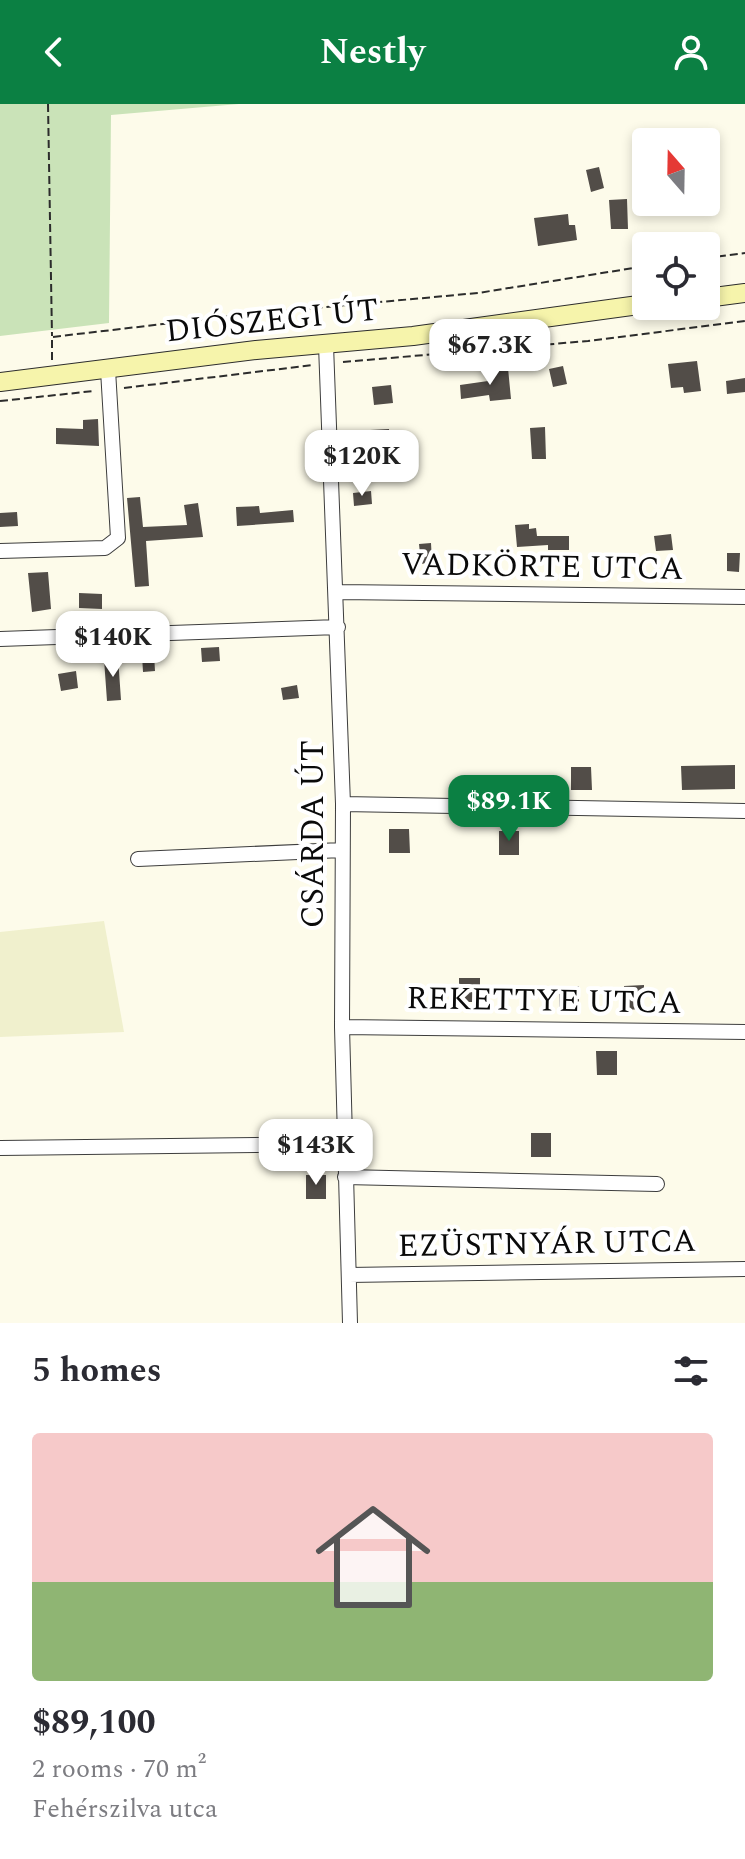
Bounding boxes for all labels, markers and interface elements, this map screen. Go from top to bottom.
text: Nestly [320,25,425,80]
icon: back [32,30,76,74]
icon: person [669,30,713,74]
north arrow [632,128,720,216]
map controls [632,128,720,320]
button: locate [632,232,720,320]
street label: DIÓSZEGI ÚT [163,285,381,357]
pin: $67.3K [425,319,555,387]
text: $67.3K [447,325,533,365]
pin: $120K [306,430,418,498]
text: $120K [323,436,401,476]
street label: VADKÖRTE UTCA [400,540,684,594]
pin: $140K [57,611,169,679]
text: $140K [74,617,152,657]
street label: CSÁRDA ÚT [289,740,338,928]
pin: $89.1K [444,775,574,843]
text: $89.1K [466,781,552,821]
street label: REKETTYE UTCA [406,974,682,1028]
pin: $143K [260,1119,372,1187]
text: $143K [277,1125,355,1165]
street label: EZÜSTNYÁR UTCA [397,1217,697,1271]
text: 5 homes [32,1345,162,1397]
icon: filters [669,1349,713,1393]
icon: home [301,1485,445,1629]
text: $89,100 [32,1697,156,1749]
text: 2 rooms · 70 m² [32,1749,206,1789]
text: Fehérszilva utca [32,1789,218,1829]

